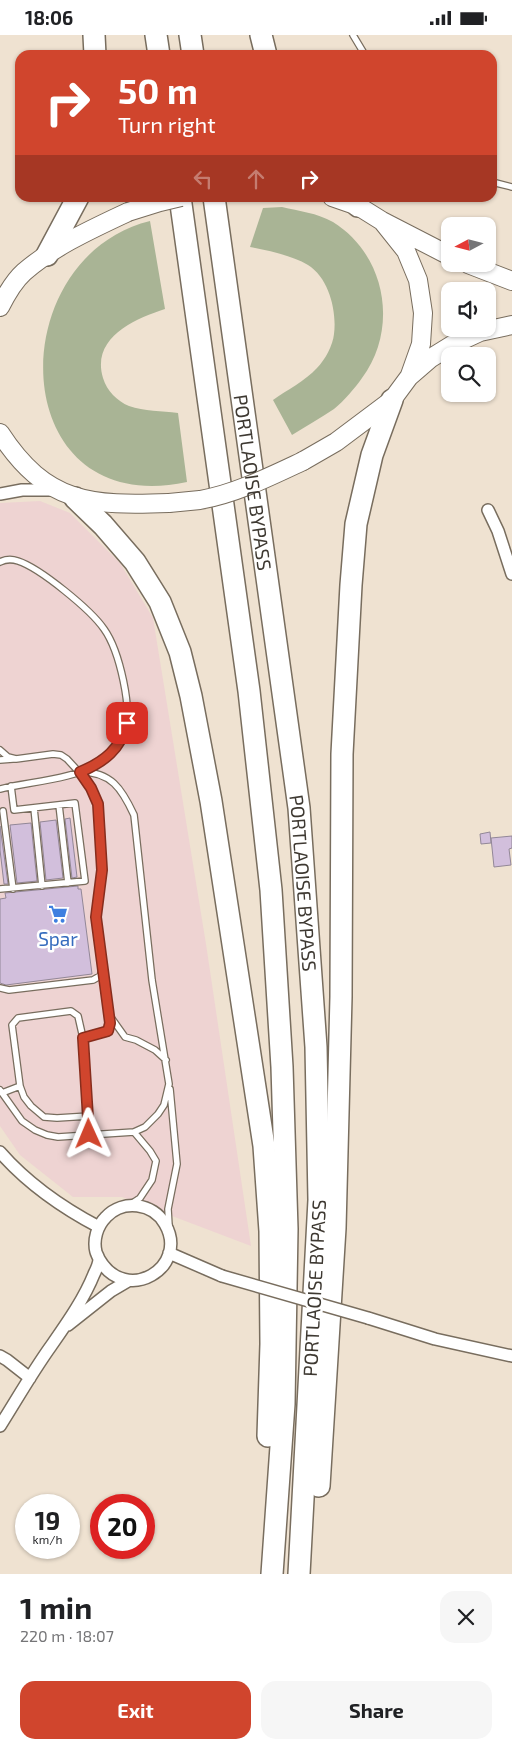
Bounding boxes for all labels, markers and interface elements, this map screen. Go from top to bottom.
text: 18:06 [25,6,73,29]
text: 50 m [118,69,198,111]
icon: right [35,70,100,135]
text: Turn right [118,111,216,137]
icon: left [189,165,217,193]
icon: ahead [242,165,270,193]
icon: right [295,165,323,193]
north arrow [441,217,496,273]
map controls [441,217,496,402]
button: sound [441,282,496,337]
button: search [441,347,496,402]
street label: PORTLAOISE BYPASS [230,393,277,572]
pin [106,702,148,744]
icon: arrive [113,709,141,737]
street label: PORTLAOISE BYPASS [286,793,322,972]
supermarket icon: Spar [47,903,69,925]
place label: Spar [38,927,78,950]
position arrow [62,1107,114,1159]
street label: PORTLAOISE BYPASS [298,1199,330,1377]
speed limit sign: 20 [90,1494,155,1559]
text: 19 [35,1505,60,1535]
text: km/h [33,1532,62,1546]
text: 1 min [20,1589,92,1625]
button: close [440,1591,492,1643]
text: 220 m · 18:07 [20,1626,114,1645]
button: Exit [20,1681,251,1739]
button: Share [261,1681,492,1739]

